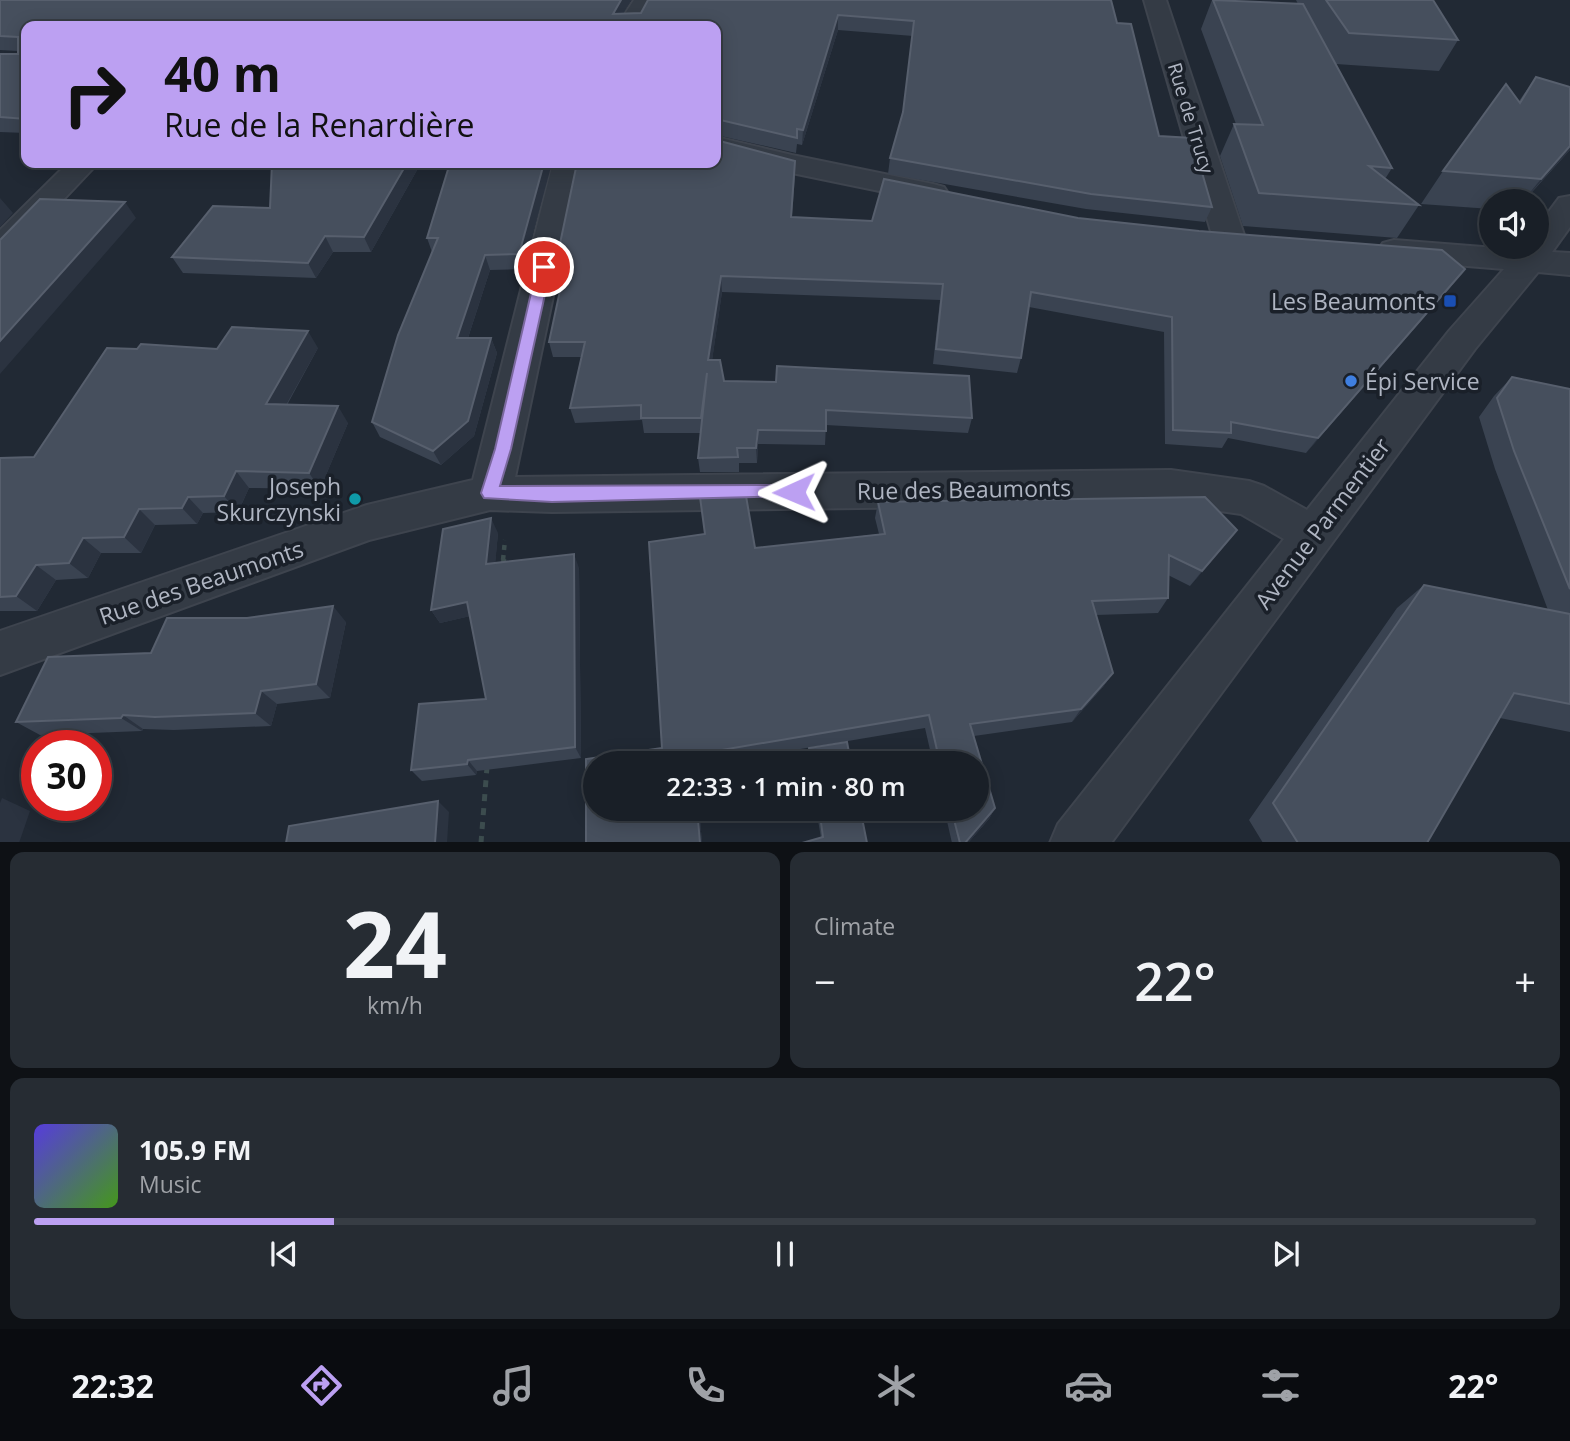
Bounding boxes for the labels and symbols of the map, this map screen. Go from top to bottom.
street label: Rue de Trucy [1162,59,1220,177]
pin [514,237,574,297]
place label: Les Beaumonts [1271,285,1436,317]
marker: Les Beaumonts [1442,293,1458,309]
place label: Épi Service [1365,365,1480,397]
marker: Épi Service [1343,373,1359,389]
street label: Avenue Parmentier [1247,430,1397,615]
position arrow [757,455,831,529]
place label: Joseph Skurczynski [217,470,341,528]
street label: Rue des Beaumonts [857,471,1071,507]
marker: Joseph Skurczynski [347,491,363,507]
street label: Rue des Beaumonts [95,532,307,632]
speed limit sign: 30 [21,730,112,821]

